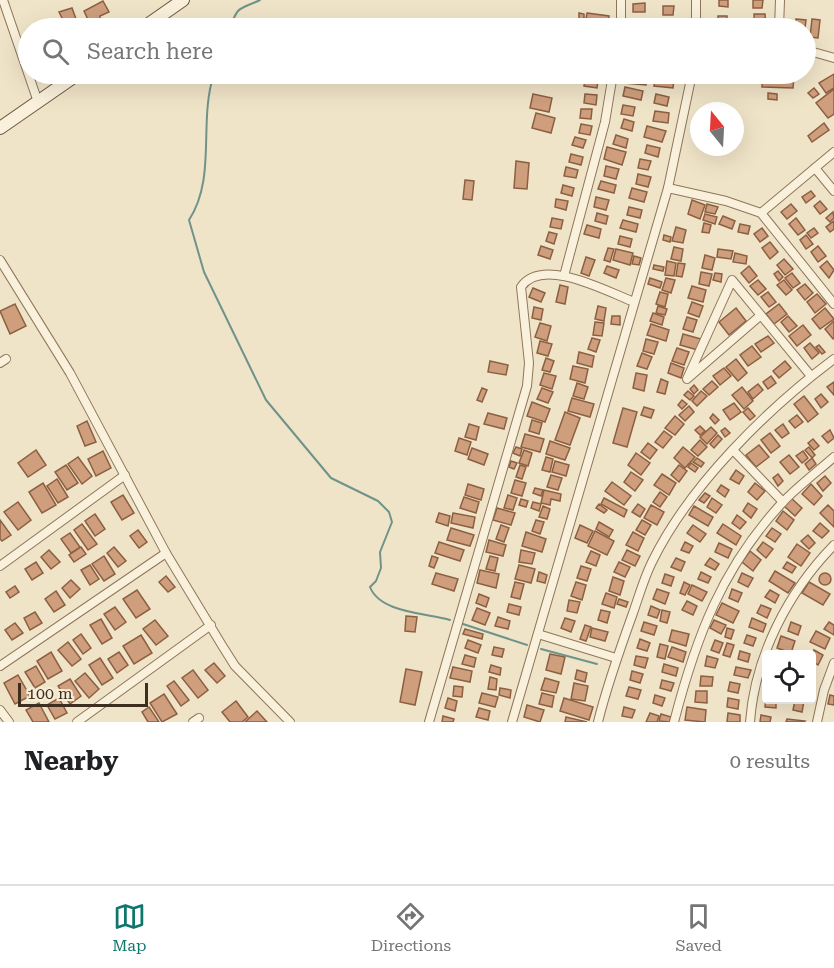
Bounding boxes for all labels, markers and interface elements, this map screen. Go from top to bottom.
search box [18,18,816,84]
icon: search [39,35,72,68]
text: Search here [87,39,213,64]
north arrow [690,102,744,156]
map controls [762,650,816,704]
button: locate [762,650,816,704]
scale bar [18,680,148,708]
text: 100 m [27,684,73,703]
text: Nearby [24,746,118,776]
text: 0 results [730,749,810,773]
tab: Map [112,900,146,955]
tab: Directions [371,900,451,955]
tab: Saved [675,900,722,955]

